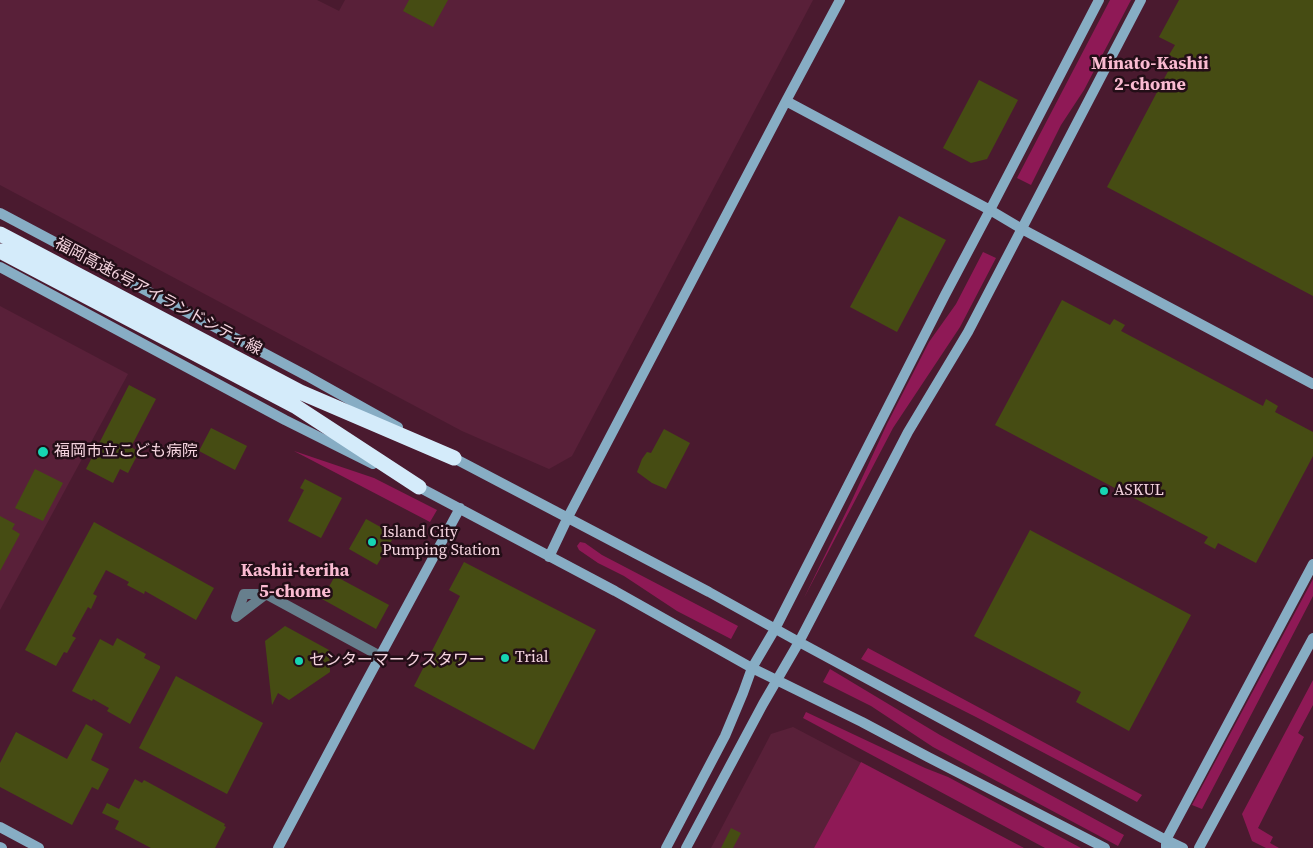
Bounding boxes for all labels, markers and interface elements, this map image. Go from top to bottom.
district label: Minato-Kashii 2-chome [1091,53,1209,96]
street label: 福岡高速6号アイランドシティ線 [51,234,265,360]
place label: 福岡市立こども病院 [54,442,198,462]
marker: 福岡市立こども病院 [36,445,50,459]
place label: ASKUL [1114,481,1164,501]
marker: ASKUL [1098,485,1110,497]
place label: Island City Pumping Station [382,523,501,561]
marker: Island City Pumping Station [366,536,378,548]
district label: Kashii-teriha 5-chome [241,560,349,602]
place label: Trial [515,648,549,668]
place label: センターマークスタワー [309,651,485,671]
marker: Trial [499,652,511,664]
marker: センターマークスタワー [293,655,305,667]

